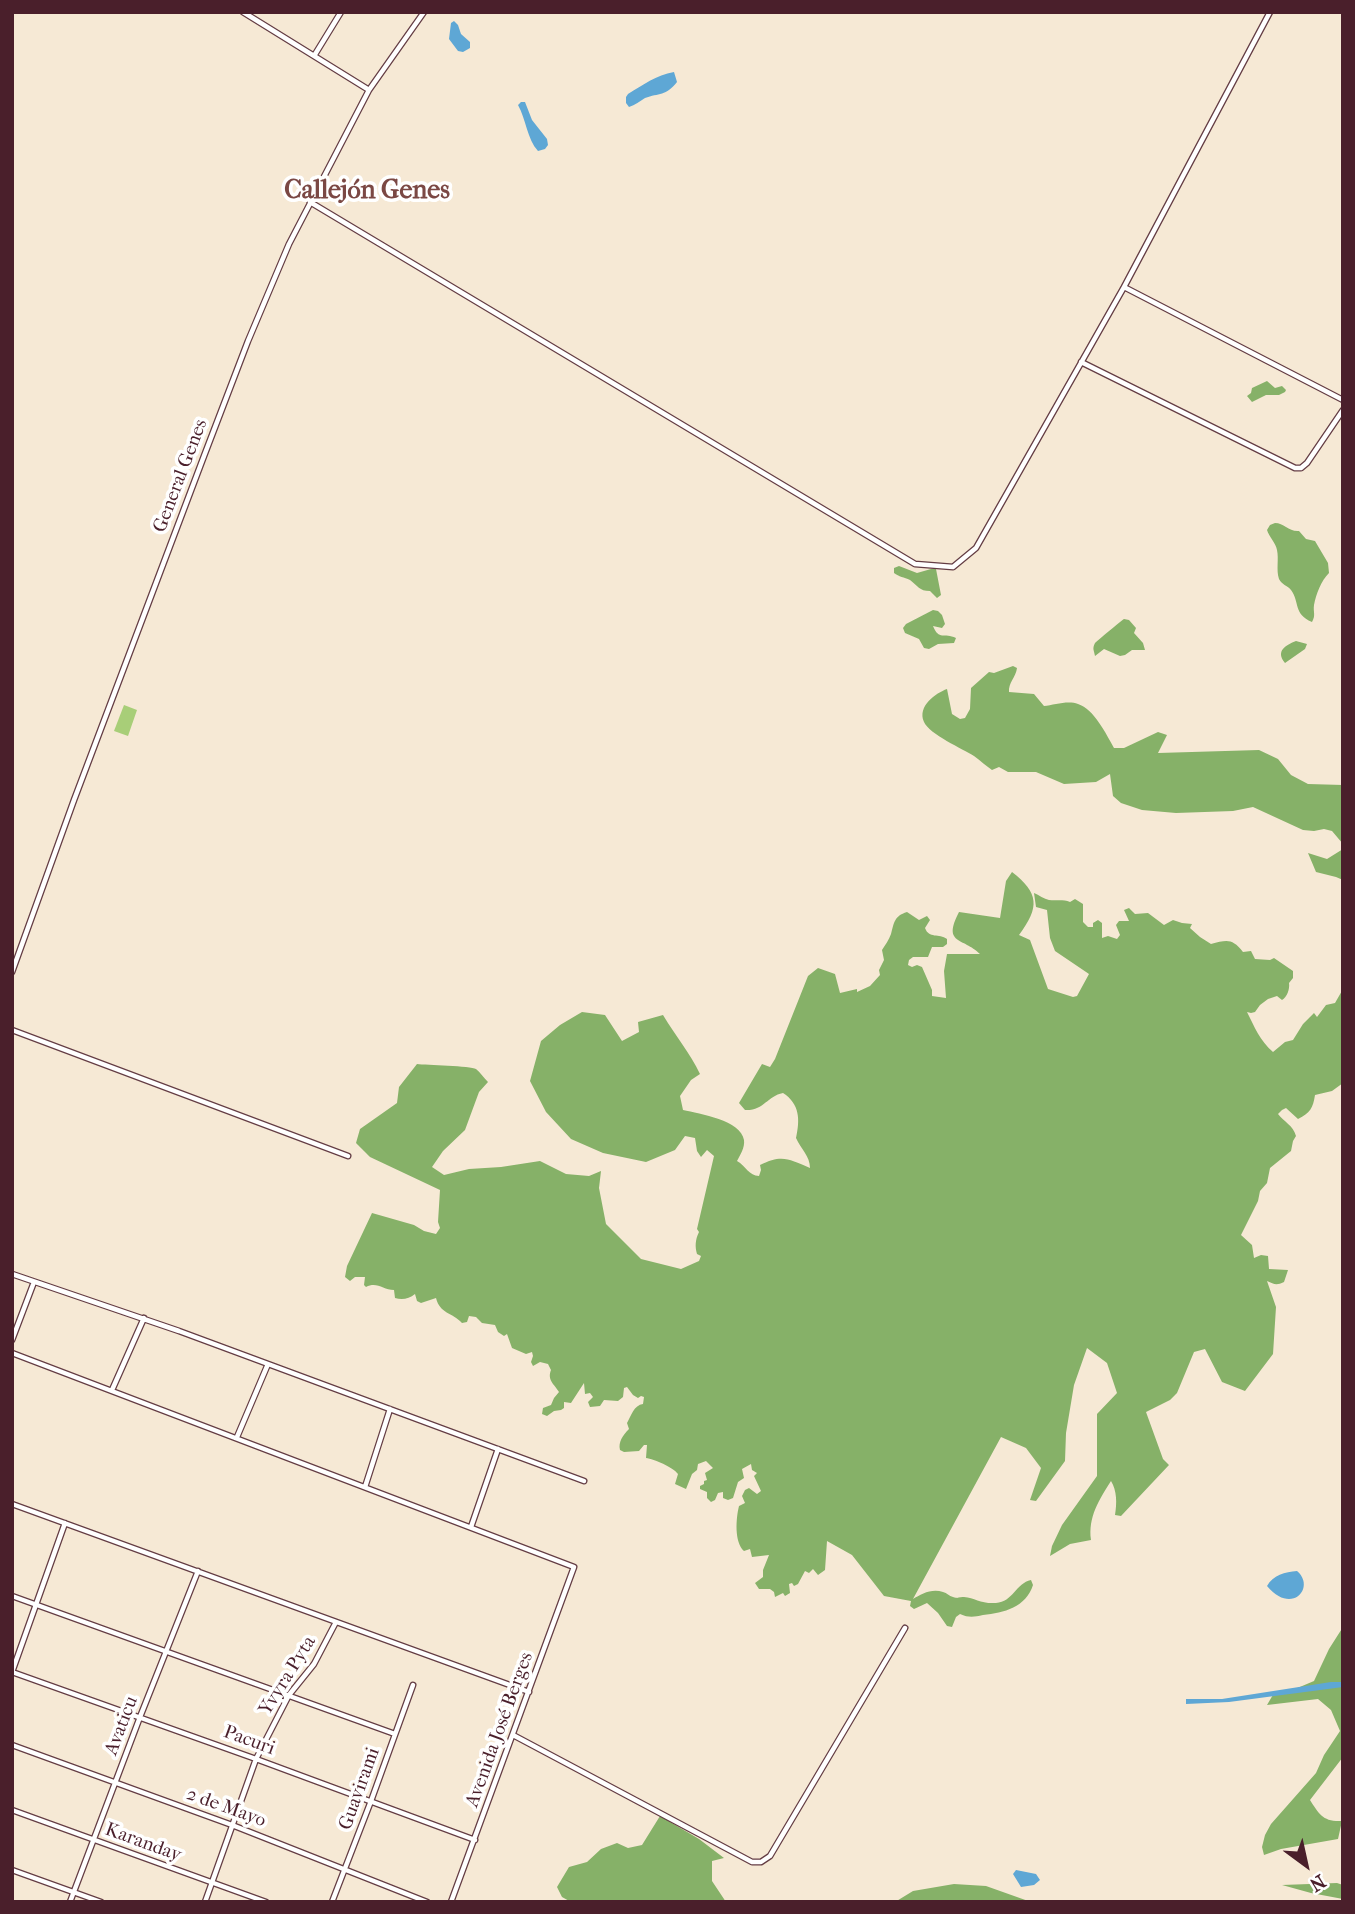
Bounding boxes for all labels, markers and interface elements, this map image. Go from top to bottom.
district label: Callejón Genes [284,176,450,208]
street label: General Genes [149,416,213,536]
street label: Yvyra Pyta [255,1632,321,1720]
street label: Avenida José Berges [461,1649,539,1811]
street label: Avaticu [100,1693,144,1759]
street label: Pacuri [220,1721,278,1761]
street label: Guavirami [335,1745,385,1833]
street label: 2 de Mayo [183,1783,269,1833]
street label: Karanday [102,1819,184,1867]
north arrow [1271,1830,1341,1900]
text: N [1305,1869,1329,1896]

